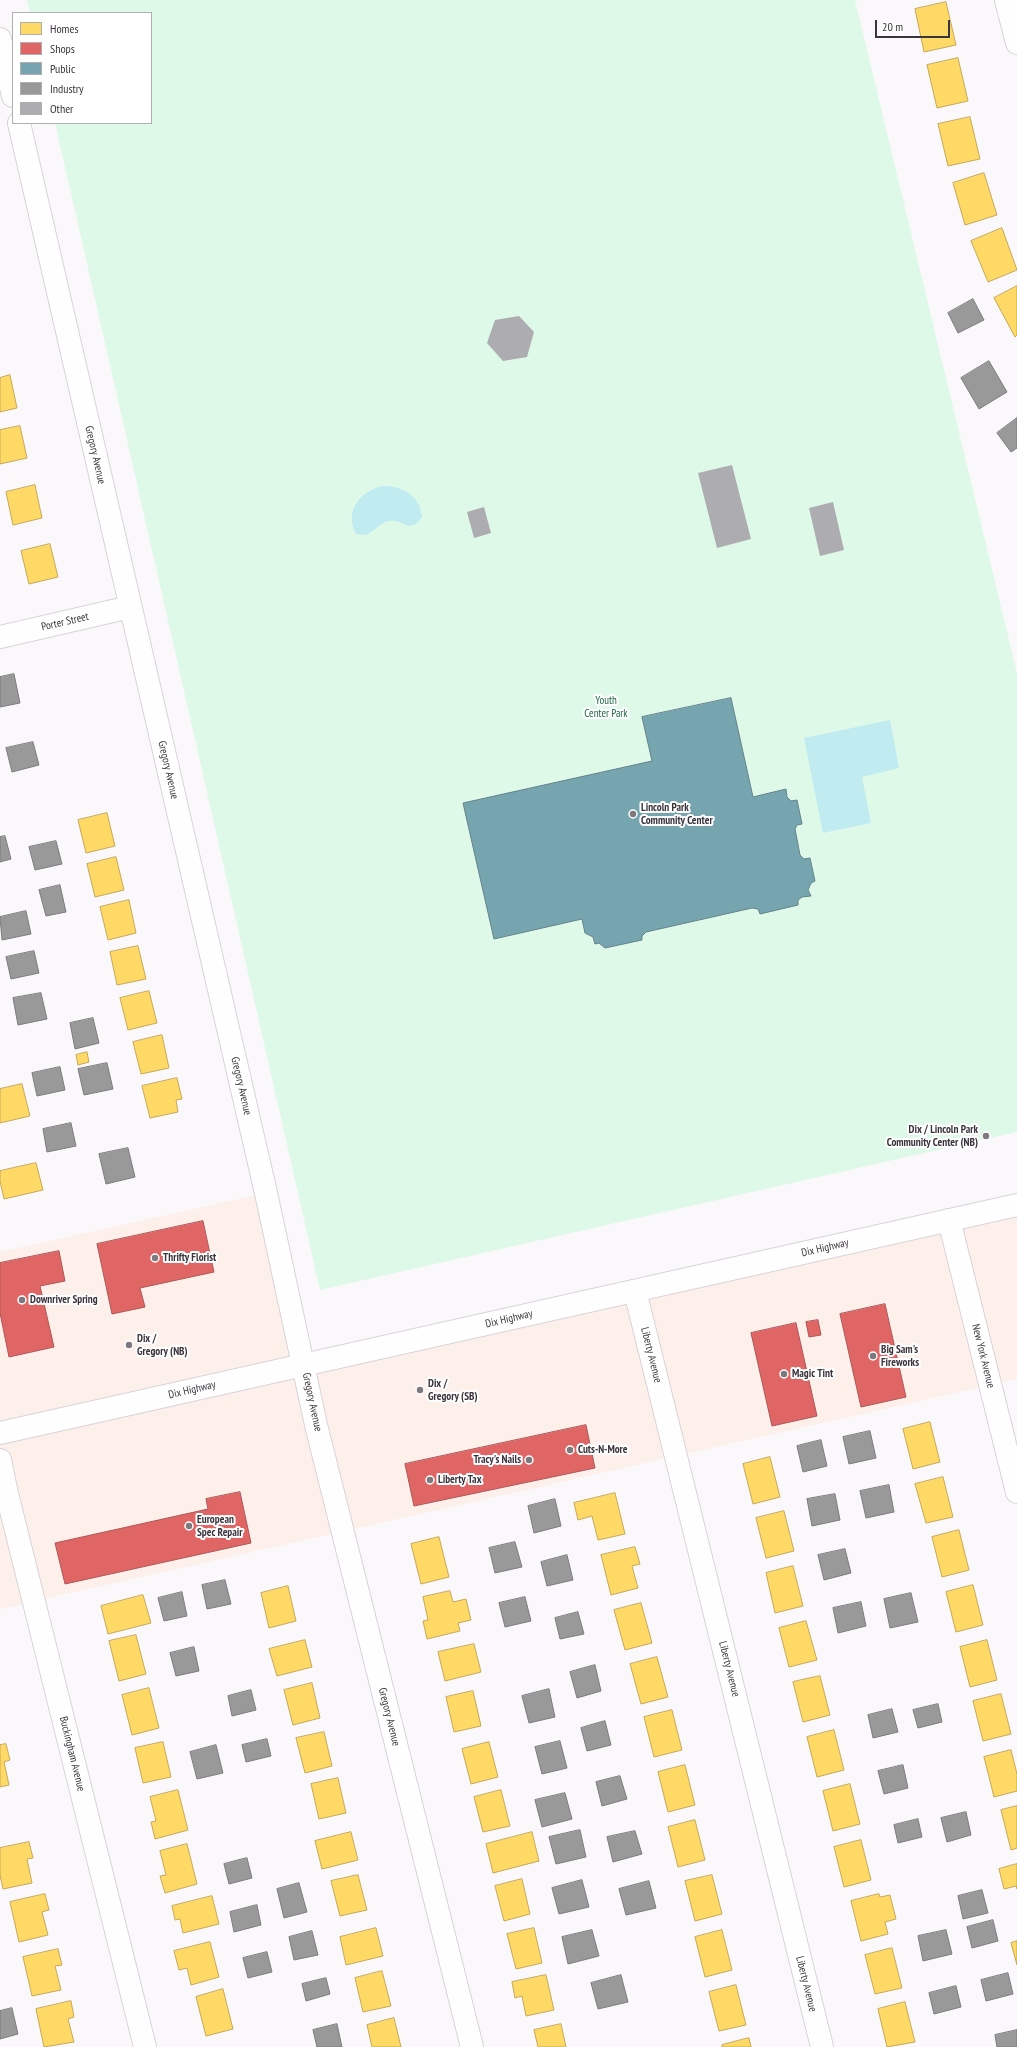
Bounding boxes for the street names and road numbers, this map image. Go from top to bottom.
street label: Gregory Avenue [82,424,108,486]
street label: Porter Street [40,610,90,634]
street label: Gregory Avenue [155,739,181,801]
street label: Gregory Avenue [228,1055,254,1117]
street label: Dix Highway [800,1236,850,1260]
street label: Dix Highway [484,1307,534,1331]
street label: New York Avenue [969,1323,997,1389]
street label: Liberty Avenue [638,1326,664,1384]
street label: Gregory Avenue [299,1371,325,1433]
street label: Dix Highway [167,1378,217,1402]
street label: Liberty Avenue [716,1640,742,1698]
street label: Gregory Avenue [375,1686,403,1748]
street label: Buckingham Avenue [56,1715,88,1793]
street label: Liberty Avenue [793,1955,819,2013]

